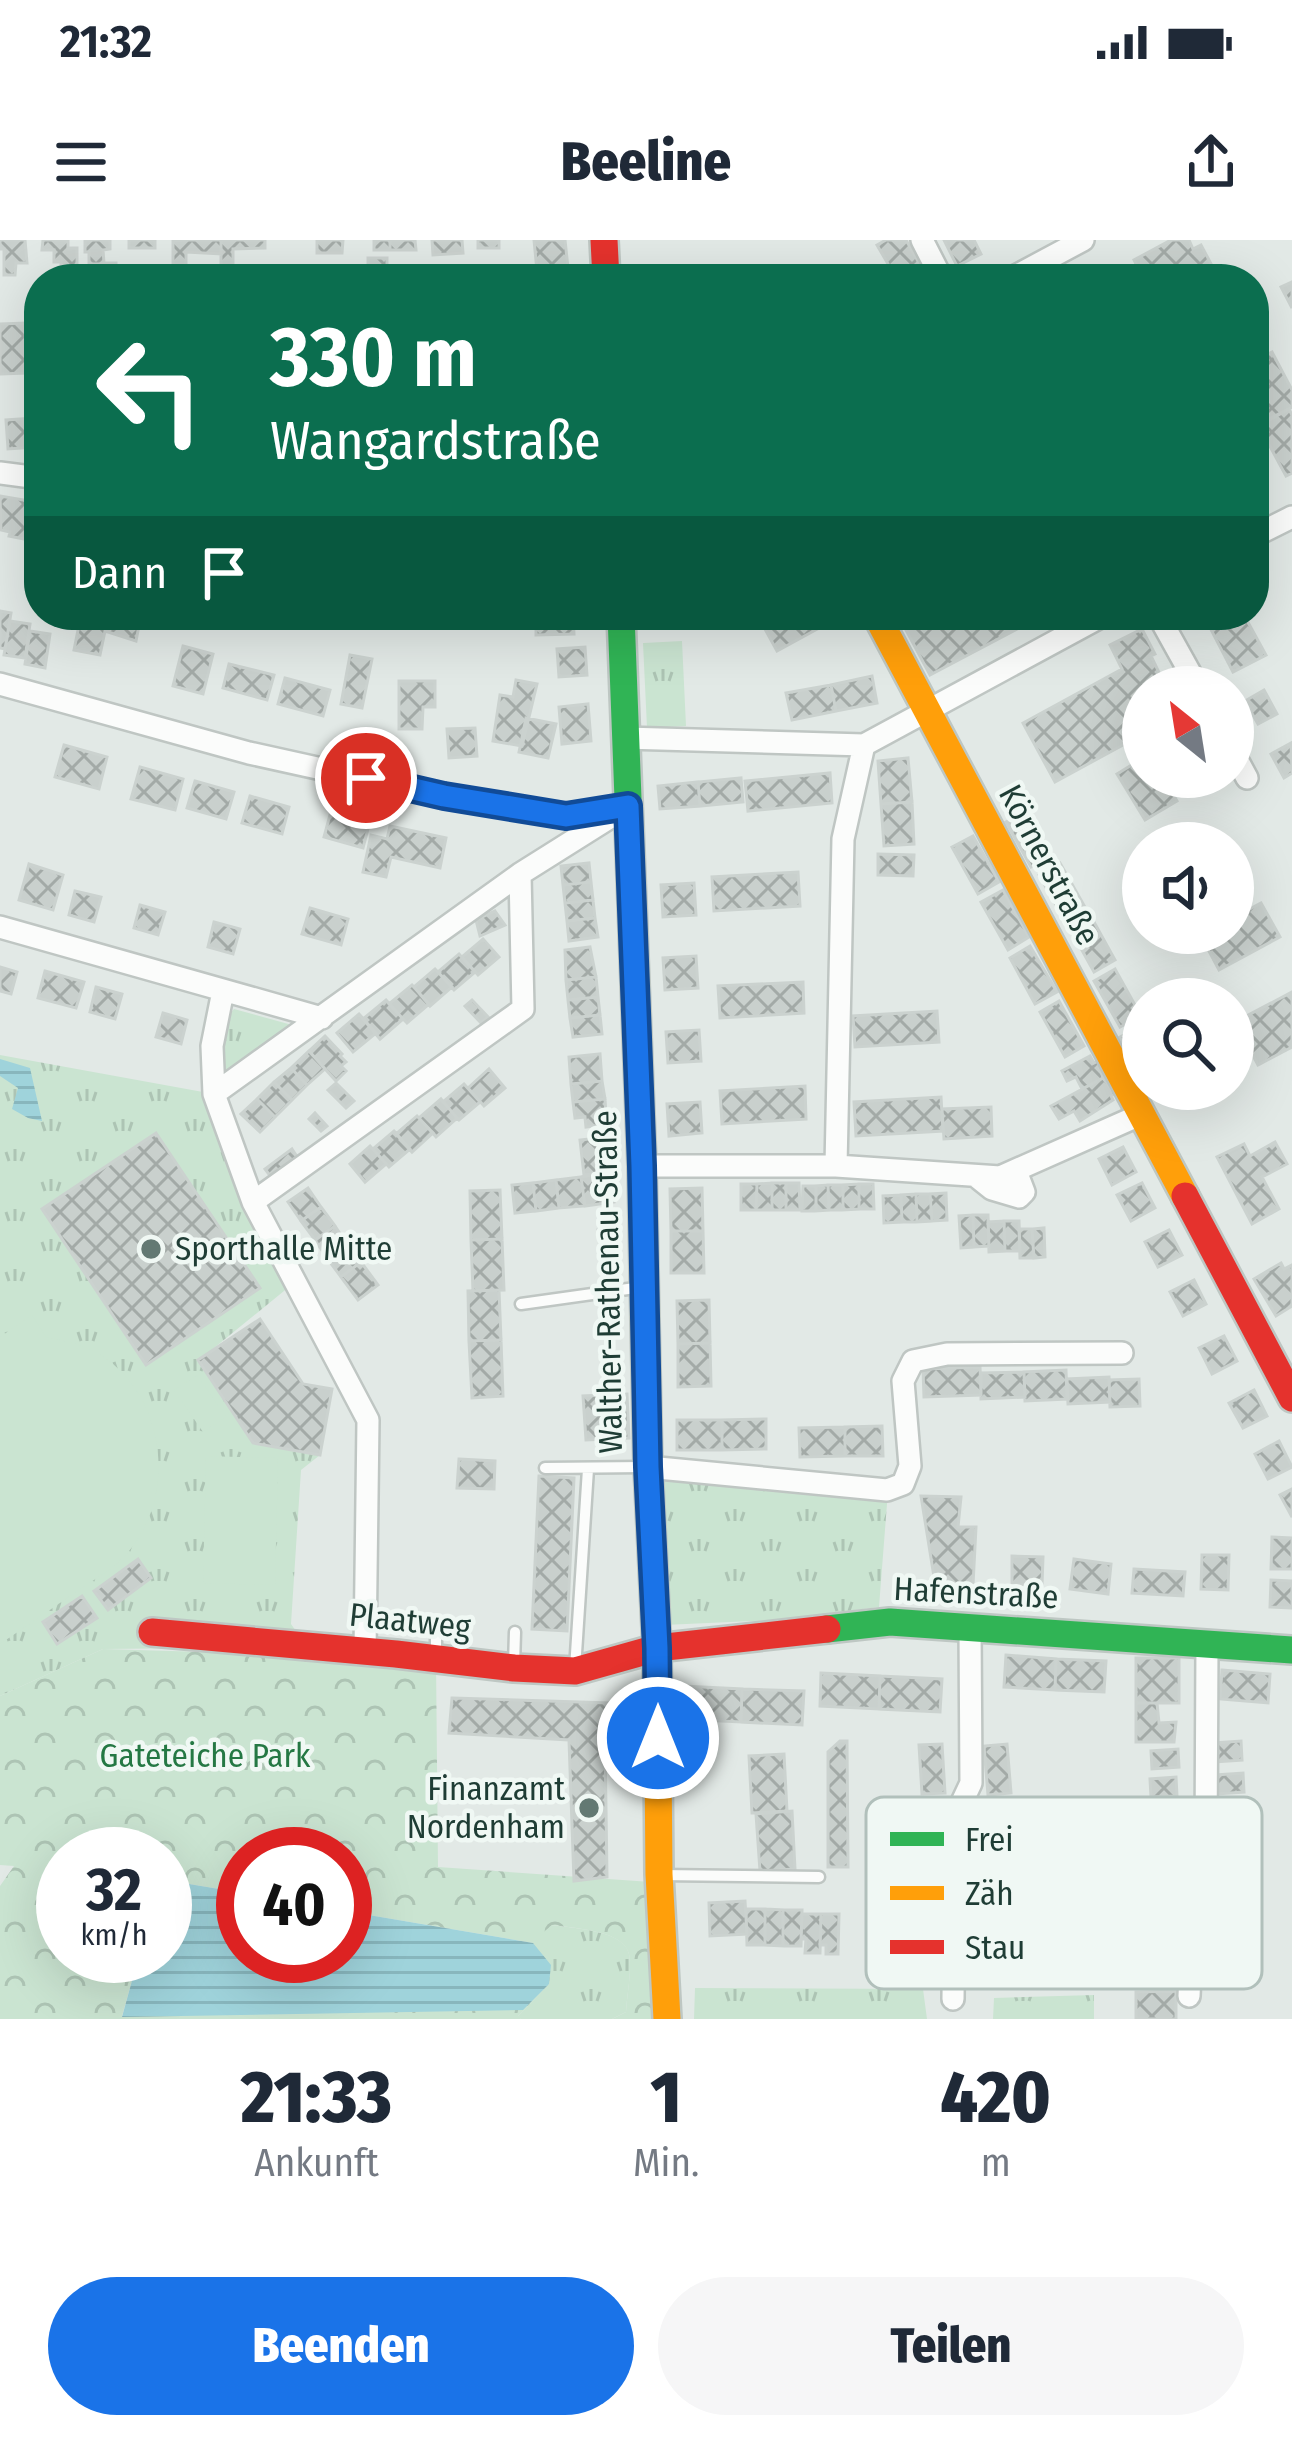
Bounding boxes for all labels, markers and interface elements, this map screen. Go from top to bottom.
text: 21:32 [60,15,152,69]
icon: menu [48,129,114,195]
icon: share [1178,129,1244,195]
text: Beeline [561,130,731,194]
text: 330 m [270,307,477,408]
icon: left [72,312,228,468]
text: Wangardstraße [270,409,601,473]
icon: arrive [191,540,257,606]
text: Dann [72,546,167,600]
north arrow [1122,666,1254,798]
map controls [1122,666,1254,1110]
pin [315,727,417,829]
icon: arrive [333,745,399,811]
street label: Körnerstraße [990,778,1108,952]
button: sound [1122,822,1254,954]
button: search [1122,978,1254,1110]
street label: Walther-Rathenau-Straße [585,1110,631,1454]
place label: Sporthalle Mitte [175,1229,392,1269]
marker: Sporthalle Mitte [138,1236,164,1262]
street label: Hafenstraße [892,1569,1060,1617]
street label: Plaatweg [347,1595,473,1647]
position arrow [595,1675,721,1801]
park label: Gateteiche Park [100,1736,311,1776]
place label: Finanzamt Nordenham [407,1769,565,1847]
marker: Finanzamt Nordenham [576,1795,602,1821]
legend [866,1797,1262,1989]
text: Frei [965,1820,1014,1860]
speed limit sign: 40 [216,1827,372,1983]
text: 32 [86,1854,142,1926]
text: Zäh [965,1874,1014,1914]
text: km/h [81,1917,147,1953]
text: Stau [965,1928,1025,1968]
text: 21:33 [241,2055,392,2141]
text: 1 [650,2055,682,2141]
text: 420 [940,2055,1051,2141]
text: Ankunft [254,2140,379,2186]
text: Min. [633,2140,699,2186]
text: m [981,2140,1011,2186]
button: Beenden [48,2277,634,2415]
button: Teilen [658,2277,1244,2415]

